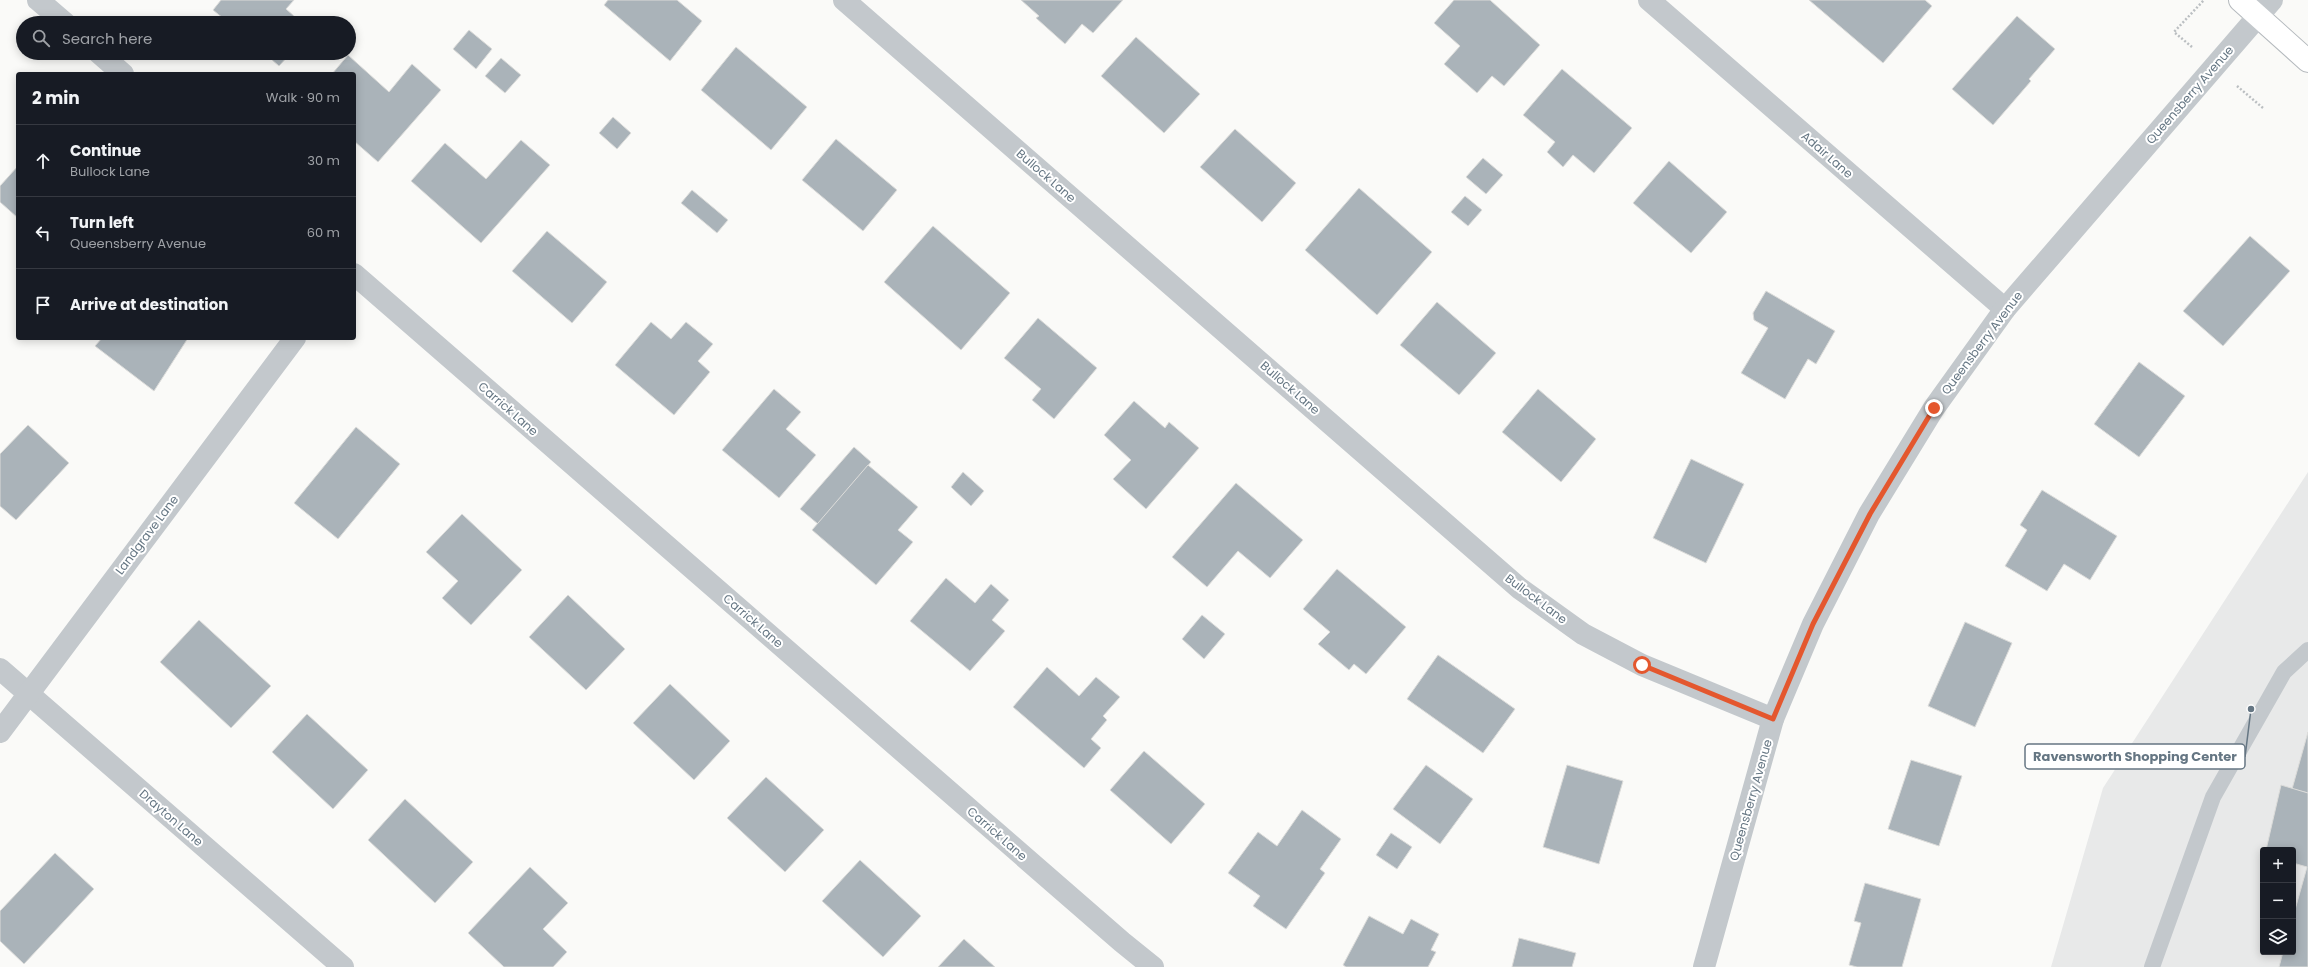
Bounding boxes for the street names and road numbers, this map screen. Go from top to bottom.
street label: Queensberry Avenue [2142,42,2237,148]
street label: Adair Lane [1798,127,1857,182]
street label: Bullock Lane [1013,145,1080,206]
street label: Queensberry Avenue [1937,287,2026,398]
street label: Bullock Lane [1257,357,1324,418]
street label: Carrick Lane [475,378,542,439]
street label: Landgrave Lane [111,491,182,578]
street label: Bullock Lane [1502,570,1571,628]
street label: Carrick Lane [720,590,787,651]
street label: Queensberry Avenue [1725,737,1776,863]
street label: Drayton Lane [136,785,207,850]
street label: Carrick Lane [964,803,1031,864]

